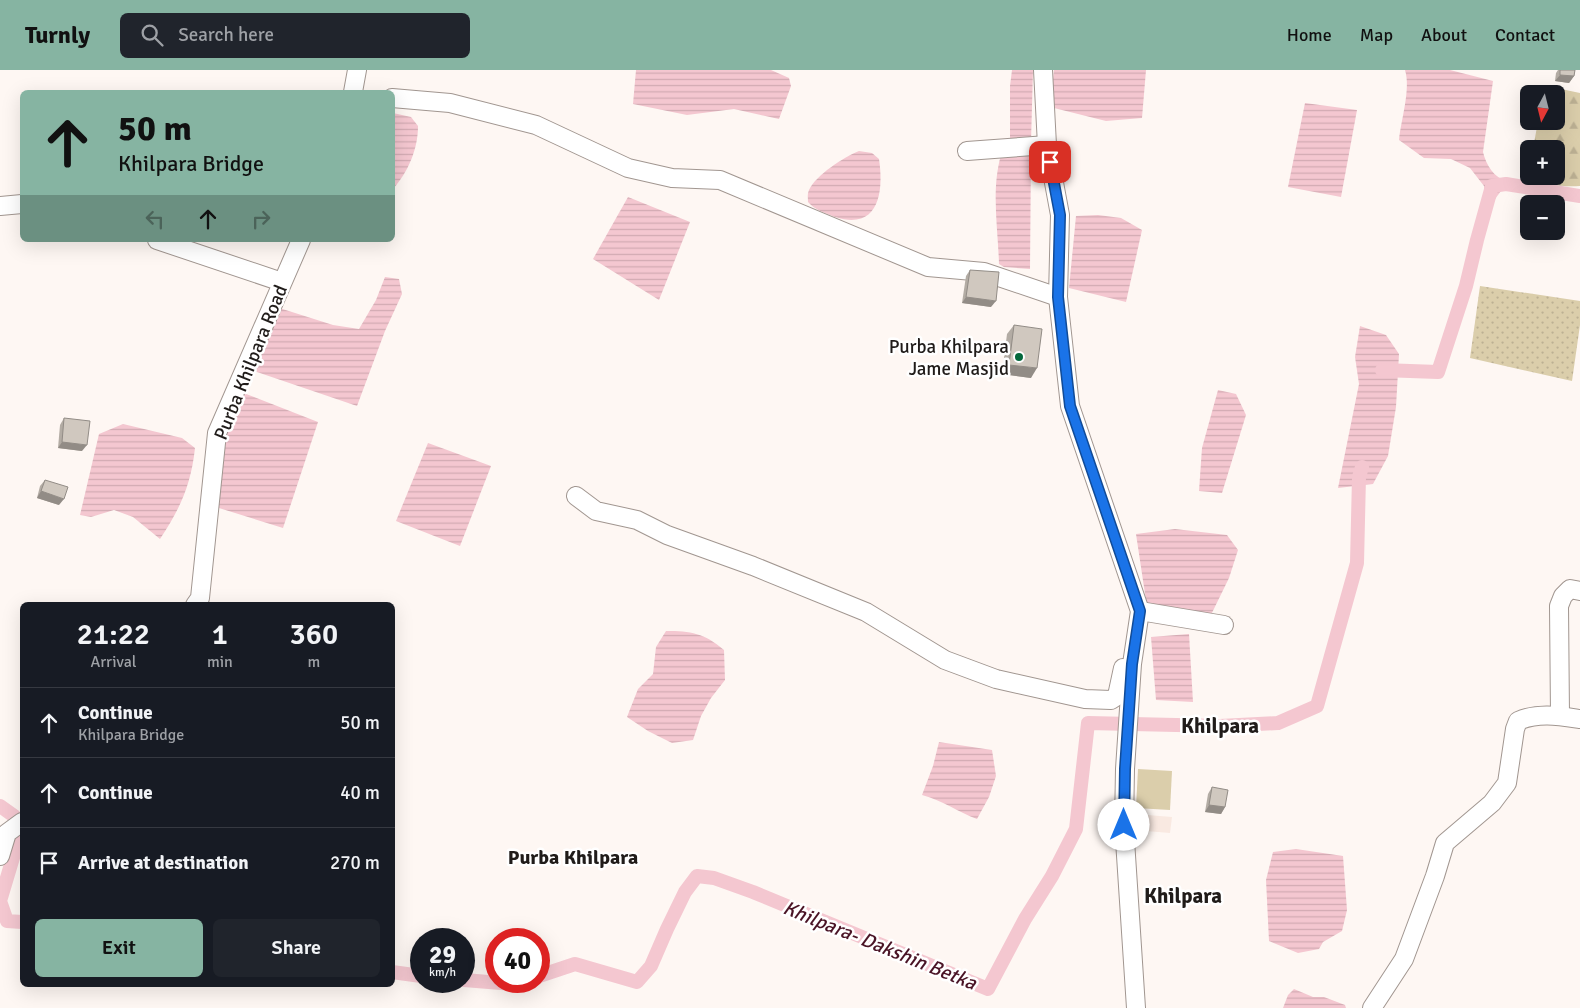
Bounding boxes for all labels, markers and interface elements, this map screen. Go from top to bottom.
search box [120,13,470,58]
text: Turnly [25,20,90,50]
icon: search [138,21,166,49]
text: Search here [178,23,274,47]
text: Home [1287,24,1332,46]
text: Map [1360,24,1393,46]
text: About [1421,24,1467,46]
text: Contact [1495,24,1555,46]
north arrow [1520,85,1565,130]
map controls [1520,85,1565,240]
text: 50 m [118,107,192,150]
icon: ahead [35,110,100,175]
button: + [1520,140,1565,185]
pin [1029,141,1071,183]
icon: arrive [1036,148,1064,176]
text: Khilpara Bridge [118,150,264,177]
button: − [1520,195,1565,240]
icon: left [141,205,169,233]
icon: ahead [194,205,222,233]
icon: right [247,205,275,233]
street label: Purba Khilpara Road [209,281,293,443]
place label: Purba Khilpara Jame Masjid [889,335,1009,381]
marker: Purba Khilpara Jame Masjid [1013,351,1025,363]
text: 21:22 [77,616,150,653]
text: 1 [212,616,228,653]
text: 360 [290,616,338,653]
text: Arrival [90,652,136,672]
text: min [207,652,233,672]
text: m [307,652,320,672]
text: Continue [78,701,153,725]
icon: ahead [35,709,63,737]
text: 50 m [340,711,380,735]
district label: Khilpara [1181,713,1259,739]
text: Khilpara Bridge [78,725,184,745]
icon: ahead [35,779,63,807]
text: Continue [78,781,153,805]
text: 40 m [340,781,380,805]
position arrow [1097,798,1149,850]
district label: Purba Khilpara [508,845,638,870]
icon: arrive [35,849,63,877]
text: Arrive at destination [78,851,249,875]
text: 270 m [330,851,380,875]
district label: Khilpara [1144,883,1222,909]
water label: Khilpara- Dakshin Betka [780,895,981,996]
button: Exit [35,919,203,977]
button: Share [213,919,380,977]
speed limit sign: 40 [485,928,550,993]
text: 29 [429,939,456,970]
text: km/h [429,965,456,980]

